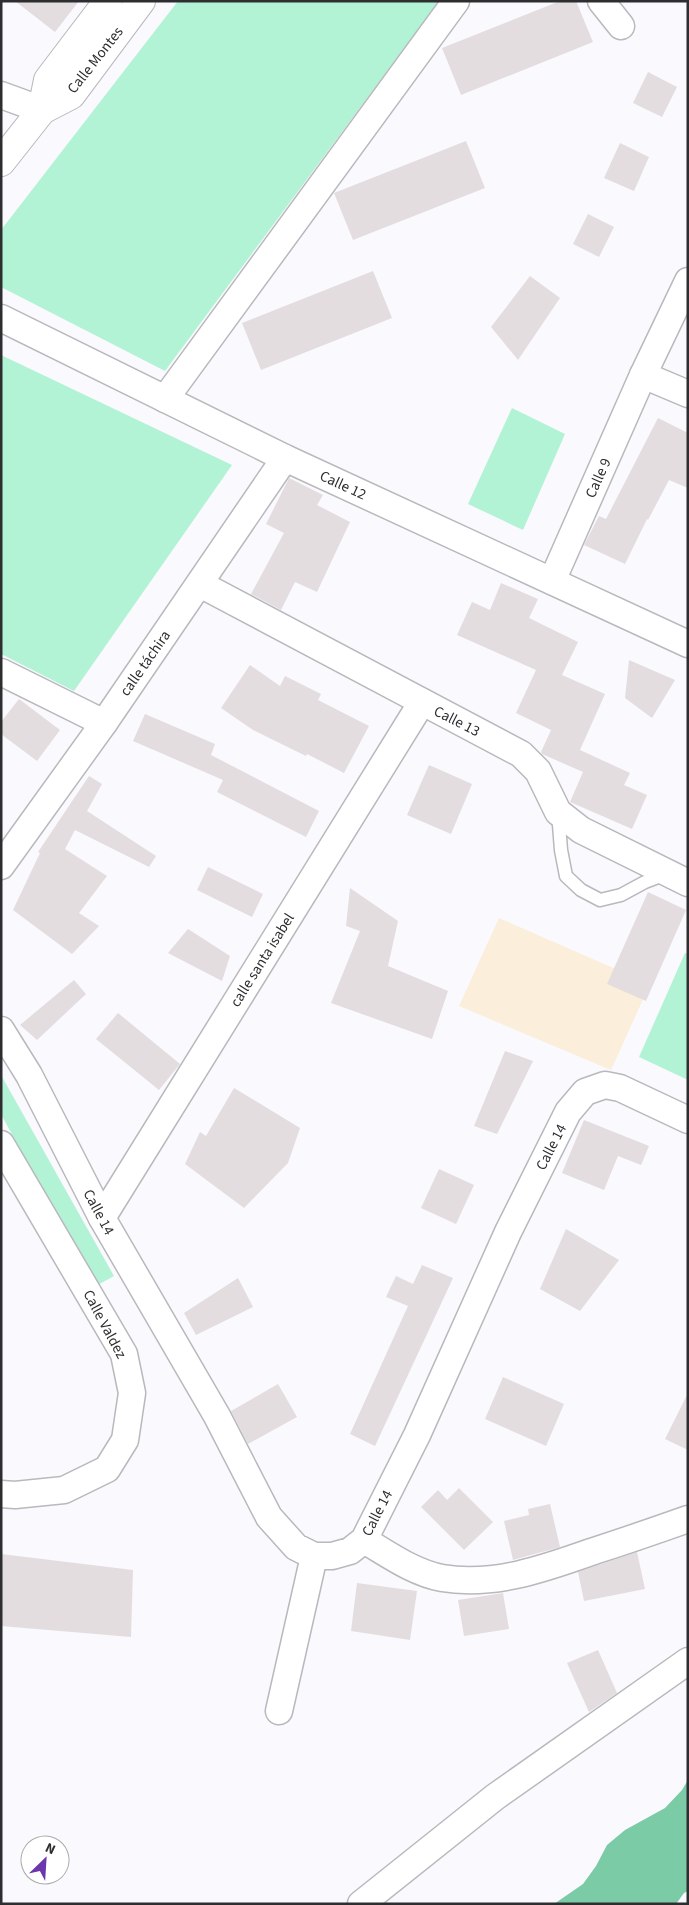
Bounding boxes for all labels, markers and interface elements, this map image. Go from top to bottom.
street label: Calle Montes [62,22,128,98]
street label: Calle 9 [580,455,617,502]
street label: Calle 12 [316,466,369,505]
street label: calle táchira [115,626,176,700]
street label: Calle 13 [430,701,483,742]
street label: calle santa isabel [225,909,300,1011]
street label: Calle 14 [531,1120,572,1174]
street label: Calle 14 [78,1186,120,1239]
street label: Calle Valdez [78,1286,131,1362]
street label: Calle 14 [357,1486,398,1540]
north arrow [20,1835,70,1885]
text: N [42,1838,59,1860]

